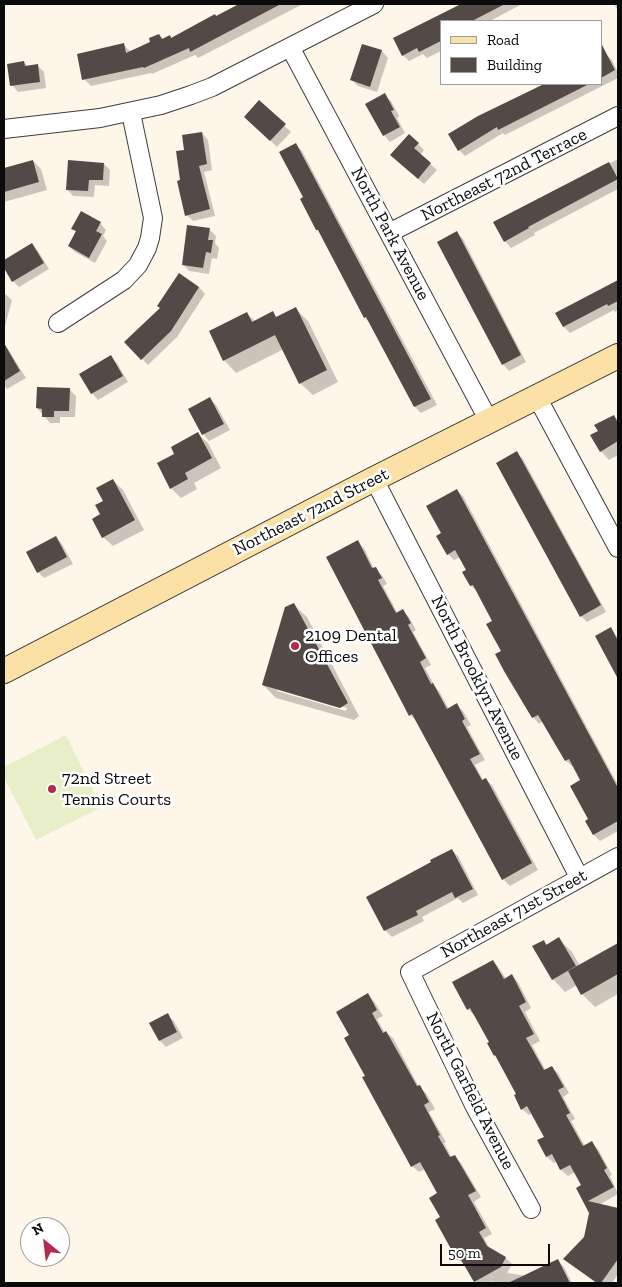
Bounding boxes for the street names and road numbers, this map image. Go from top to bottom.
street label: Northeast 72nd Terrace [417,124,591,226]
street label: North Park Avenue [346,164,434,304]
street label: Northeast 72nd Street [230,463,392,561]
street label: North Brooklyn Avenue [426,592,528,764]
street label: Northeast 71st Street [437,865,591,963]
street label: North Garfield Avenue [421,1009,519,1173]

